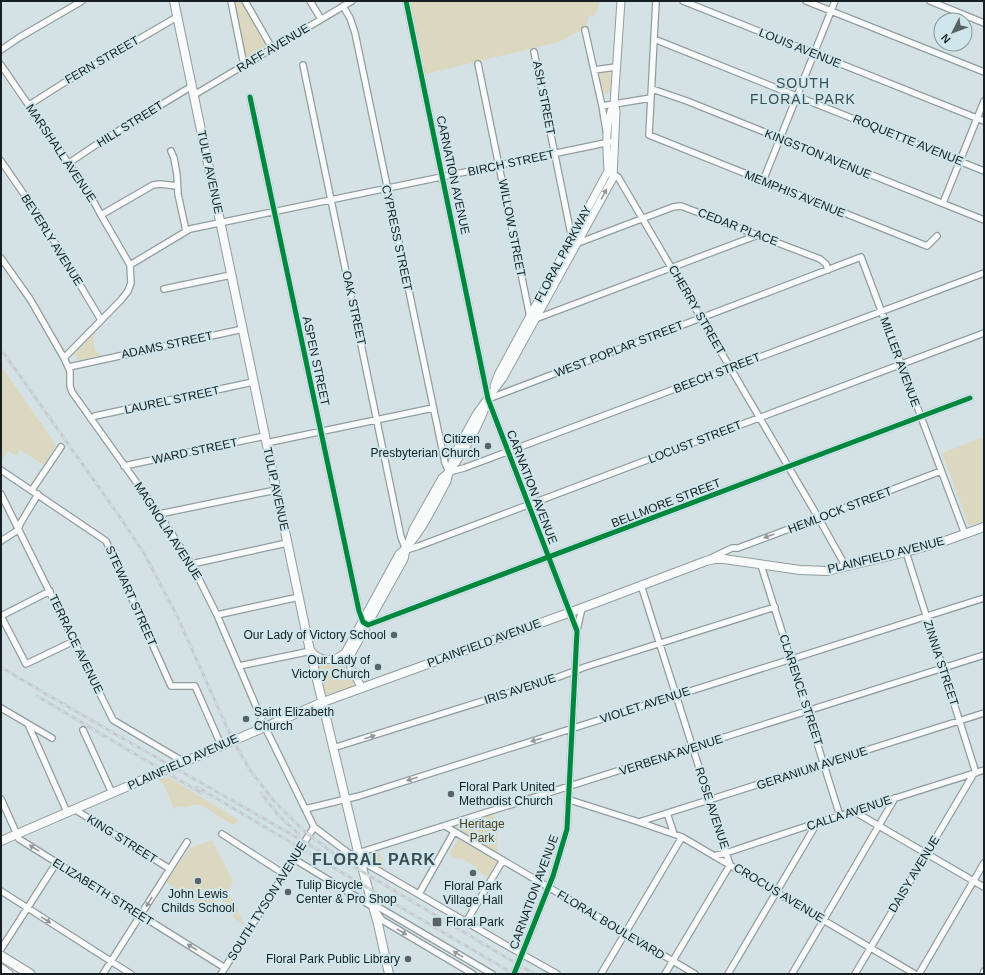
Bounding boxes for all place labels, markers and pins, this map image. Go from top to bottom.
place label: Citizen Presbyterian Church [371,432,480,460]
marker: Citizen Presbyterian Church [483,441,493,451]
place label: Our Lady of Victory School [243,628,386,642]
marker: Our Lady of Victory School [389,630,399,640]
place label: Our Lady of Victory Church [292,653,371,681]
marker: Our Lady of Victory Church [373,662,383,672]
place label: Saint Elizabeth Church [254,705,334,733]
marker: Saint Elizabeth Church [241,714,251,724]
place label: Floral Park United Methodist Church [459,780,555,808]
marker: Floral Park United Methodist Church [446,789,456,799]
marker: Floral Park Village Hall [468,868,478,878]
marker: John Lewis Childs School [193,876,203,886]
place label: Tulip Bicycle Center & Pro Shop [296,878,397,906]
place label: Floral Park Village Hall [443,879,503,907]
place label: John Lewis Childs School [161,887,235,915]
marker: Tulip Bicycle Center & Pro Shop [283,887,293,897]
place label: Floral Park [446,915,505,929]
marker: Floral Park [431,916,443,928]
place label: Floral Park Public Library [266,952,400,966]
marker: Floral Park Public Library [403,954,413,964]

